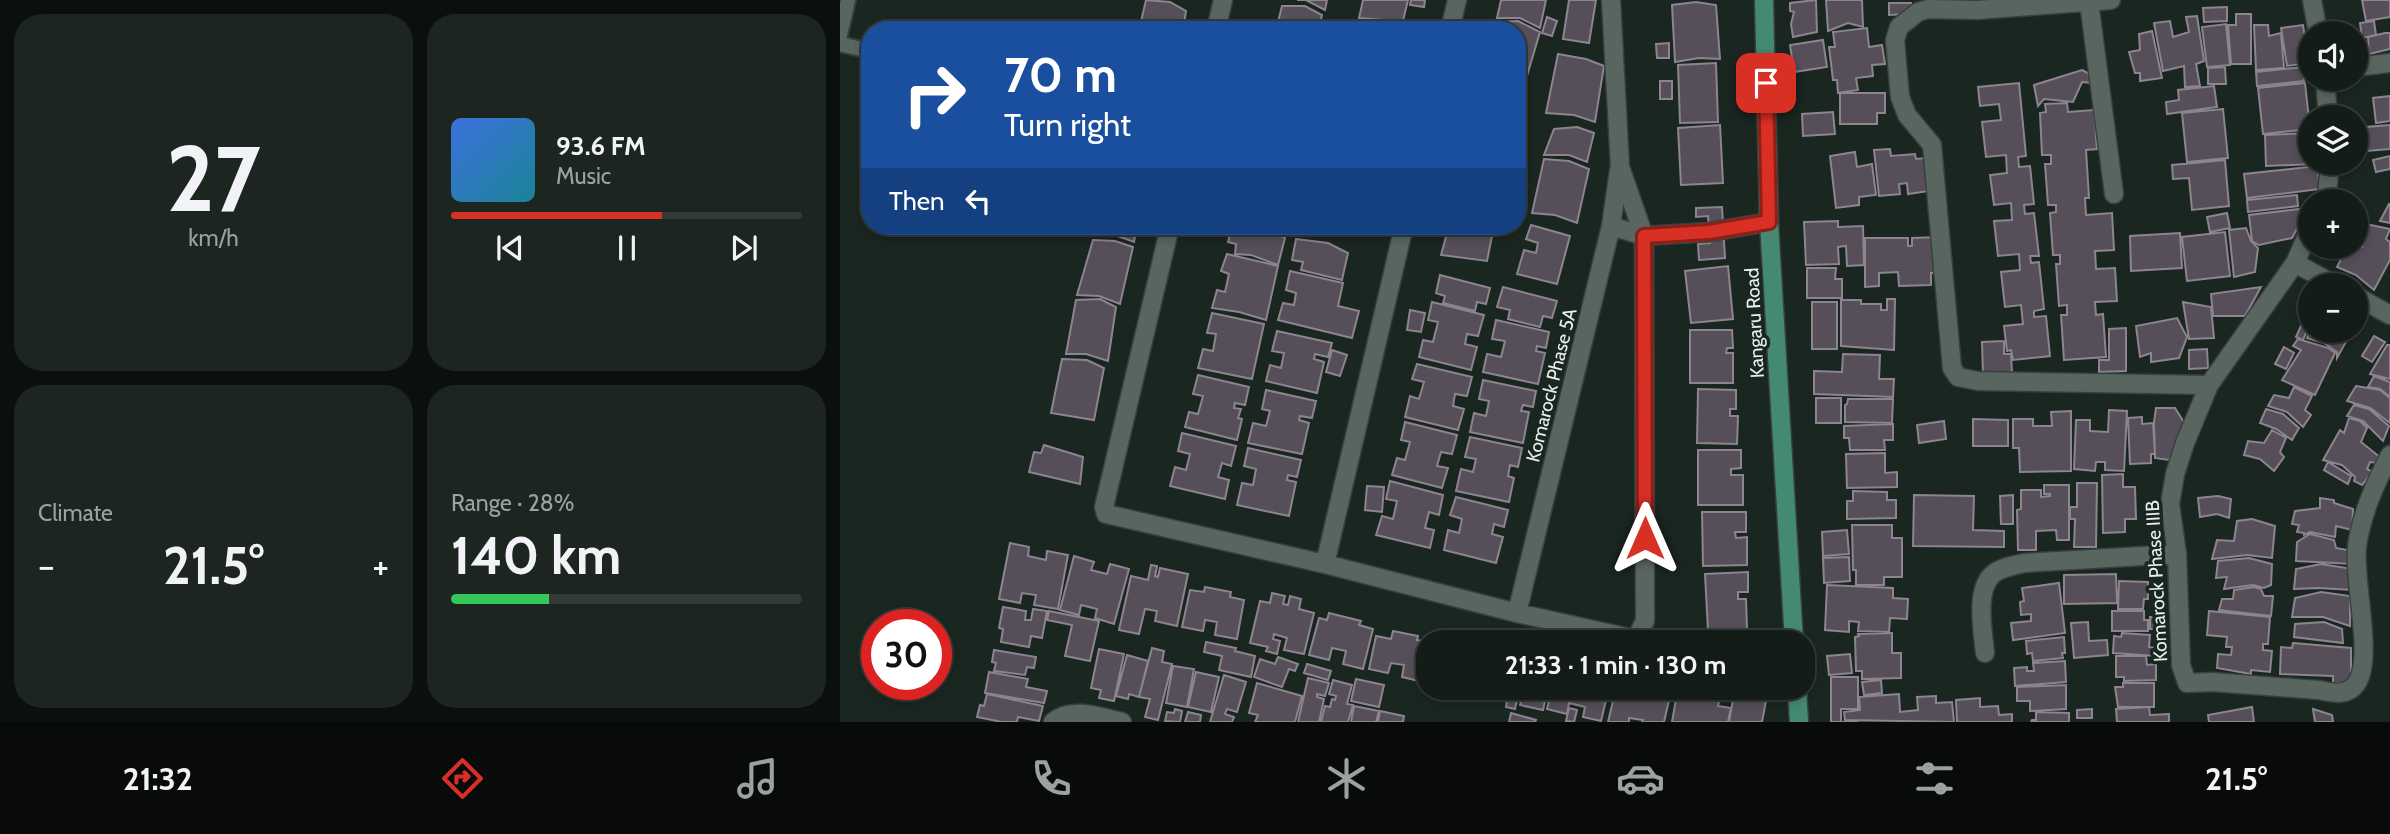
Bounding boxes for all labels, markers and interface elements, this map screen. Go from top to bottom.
map controls [2298,21,2368,343]
button: sound [2298,21,2368,91]
text: 70 m [1004,45,1117,104]
icon: right [889,49,980,140]
pin [1736,53,1796,113]
icon: arrive [1747,64,1785,102]
text: Turn right [1004,105,1131,144]
button: layers [2298,105,2368,175]
text: 27 [166,123,261,234]
text: 93.6 FM [556,130,646,162]
text: Music [556,162,611,190]
icon: left [959,182,997,220]
text: Then [889,185,945,217]
button: + [2298,189,2368,259]
text: km/h [188,224,239,252]
icon: previous [491,229,529,267]
icon: pause [608,229,646,267]
icon: next [725,229,763,267]
street label: Kangaru Road [1740,267,1769,379]
button: − [2298,273,2368,343]
street label: Komarock Phase 5A [1521,305,1582,465]
text: Range · 28% [451,489,574,517]
text: Climate [38,499,113,527]
street label: Komarock Phase IIIB [2141,500,2172,662]
position arrow [1608,501,1682,575]
text: 140 km [451,524,621,587]
text: 21.5° [163,534,264,597]
text: − [38,542,55,589]
text: + [372,542,389,589]
speed limit sign: 30 [861,609,952,700]
text: 21:33 · 1 min · 130 m [1505,649,1726,681]
icon: directions [438,754,487,803]
icon: music [733,754,782,803]
icon: phone [1027,754,1076,803]
icon: climate [1322,754,1371,803]
icon: car [1616,754,1665,803]
icon: filters [1910,754,1959,803]
text: 21:32 [123,759,193,798]
text: 21.5° [2205,759,2267,798]

